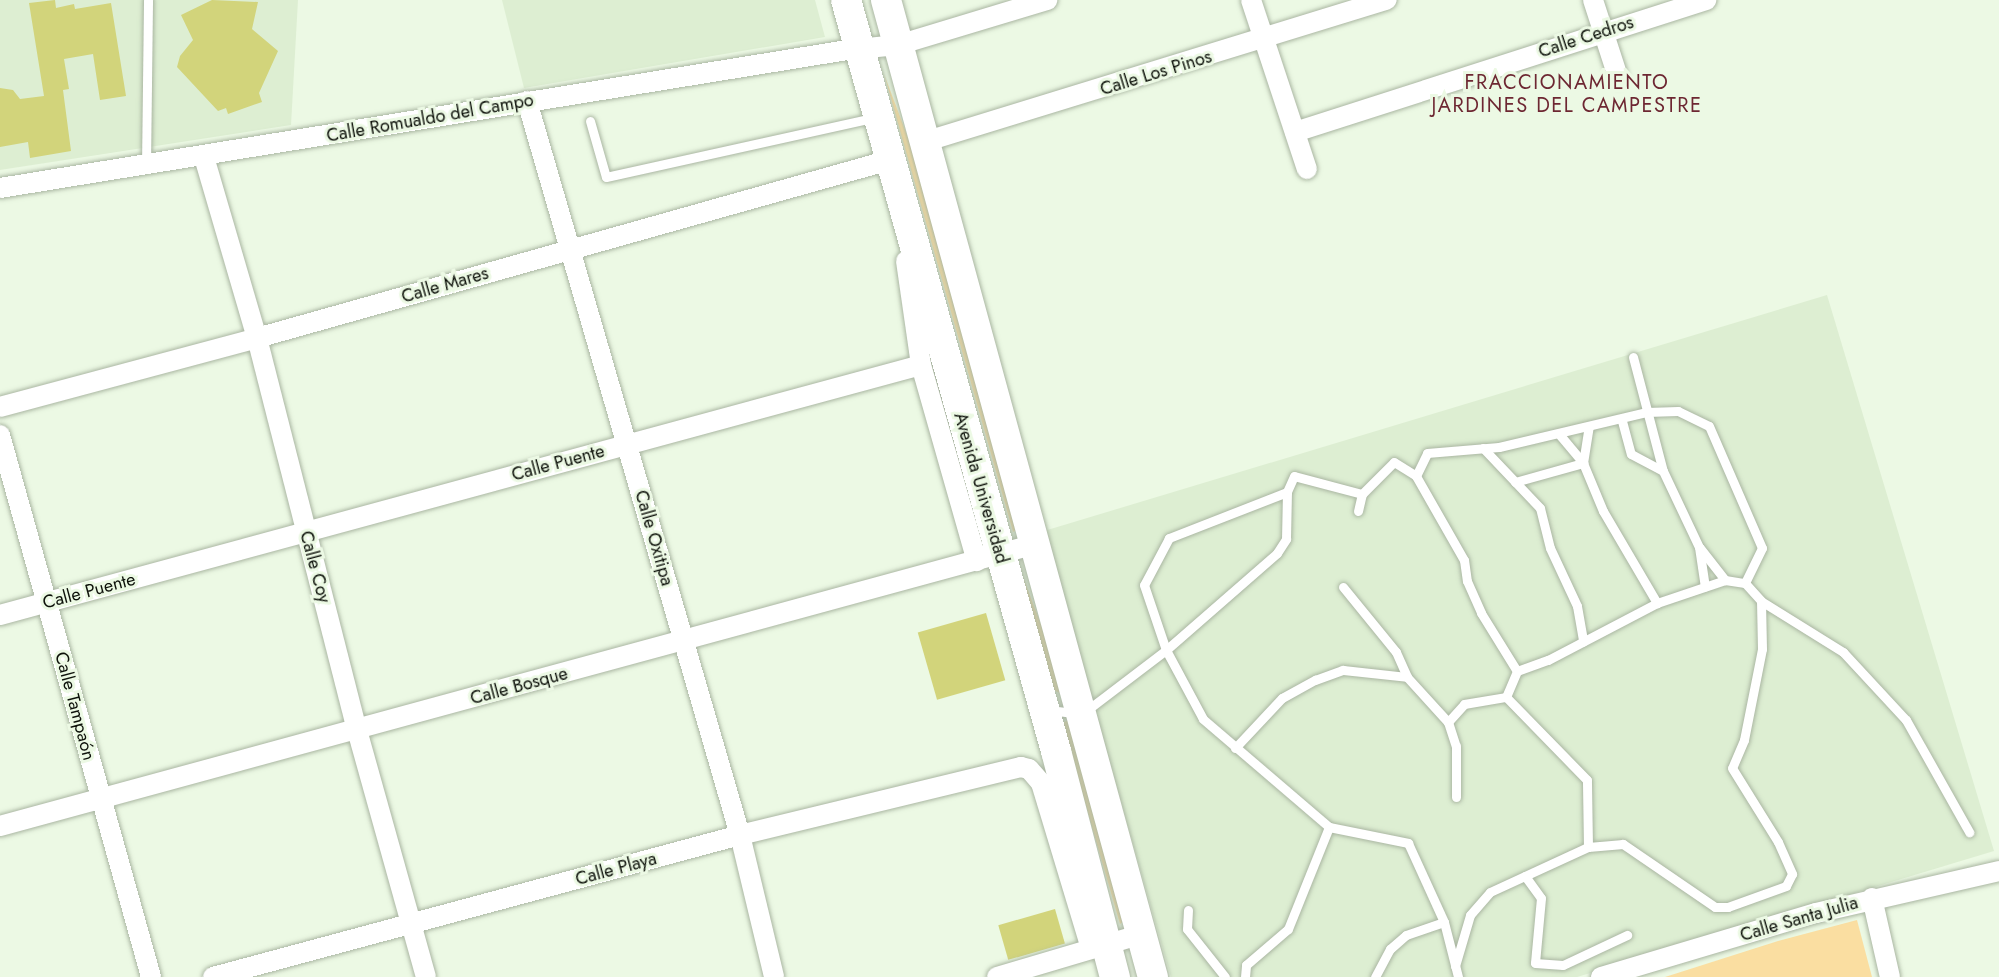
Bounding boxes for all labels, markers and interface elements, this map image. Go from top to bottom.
street label: Calle Cedros [1536,11,1636,63]
street label: Calle Los Pinos [1098,46,1214,100]
district label: FRACCIONAMIENTO JARDINES DEL CAMPESTRE [1432,70,1702,117]
street label: Calle Romualdo del Campo [325,89,535,147]
street label: Calle Mares [399,262,491,308]
street label: Avenida Universidad [949,410,1013,566]
street label: Calle Puente [509,440,607,486]
street label: Calle Oxitipa [630,488,678,588]
street label: Calle Coy [295,529,335,605]
street label: Calle Puente [40,568,138,614]
street label: Calle Tampaón [50,649,100,763]
street label: Calle Bosque [468,663,570,709]
street label: Calle Playa [573,848,659,890]
street label: Calle Santa Julia [1738,892,1860,946]

